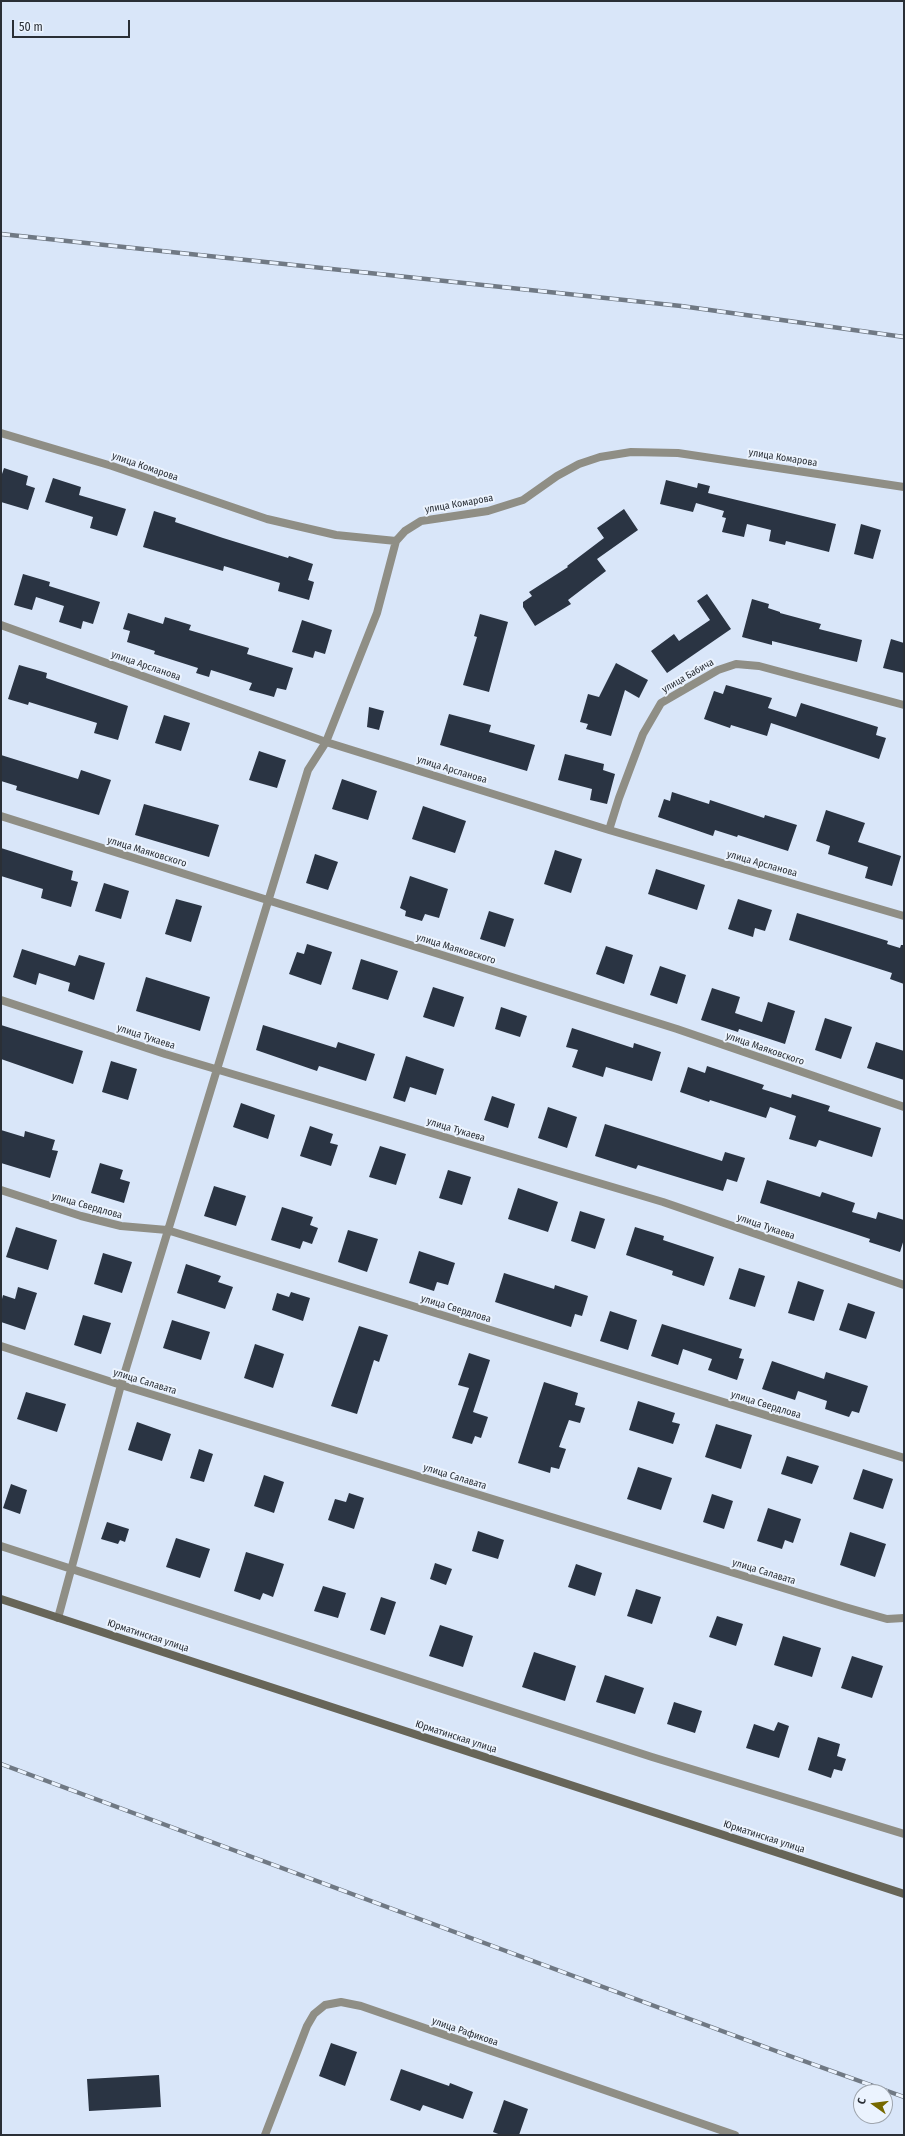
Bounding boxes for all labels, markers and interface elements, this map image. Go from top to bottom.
scale bar [14,12,132,38]
text: 50 m [19,20,43,34]
street label: улица Комарова [748,447,818,469]
street label: улица Комарова [110,450,180,484]
street label: улица Комарова [424,492,494,516]
street label: улица Арсланова [110,648,182,684]
street label: улица Бабича [660,656,716,696]
street label: улица Арсланова [415,754,489,786]
street label: улица Маяковского [106,834,188,870]
street label: улица Арсланова [725,848,799,880]
street label: улица Маяковского [415,931,497,967]
street label: улица Тукаева [115,1022,177,1052]
street label: улица Маяковского [724,1030,806,1068]
street label: улица Тукаева [425,1115,487,1145]
street label: улица Свердлова [50,1190,124,1222]
street label: улица Тукаева [736,1212,796,1242]
street label: улица Свердлова [419,1293,493,1325]
street label: улица Салавата [112,1367,178,1397]
street label: улица Свердлова [729,1389,803,1421]
street label: улица Салавата [422,1462,488,1492]
street label: улица Салавата [731,1557,797,1587]
street label: Юрматинская улица [106,1617,190,1655]
street label: Юрматинская улица [414,1718,498,1756]
street label: Юрматинская улица [722,1818,806,1856]
street label: улица Рафикова [430,2015,500,2049]
north arrow [853,2084,893,2124]
text: С [855,2097,869,2106]

